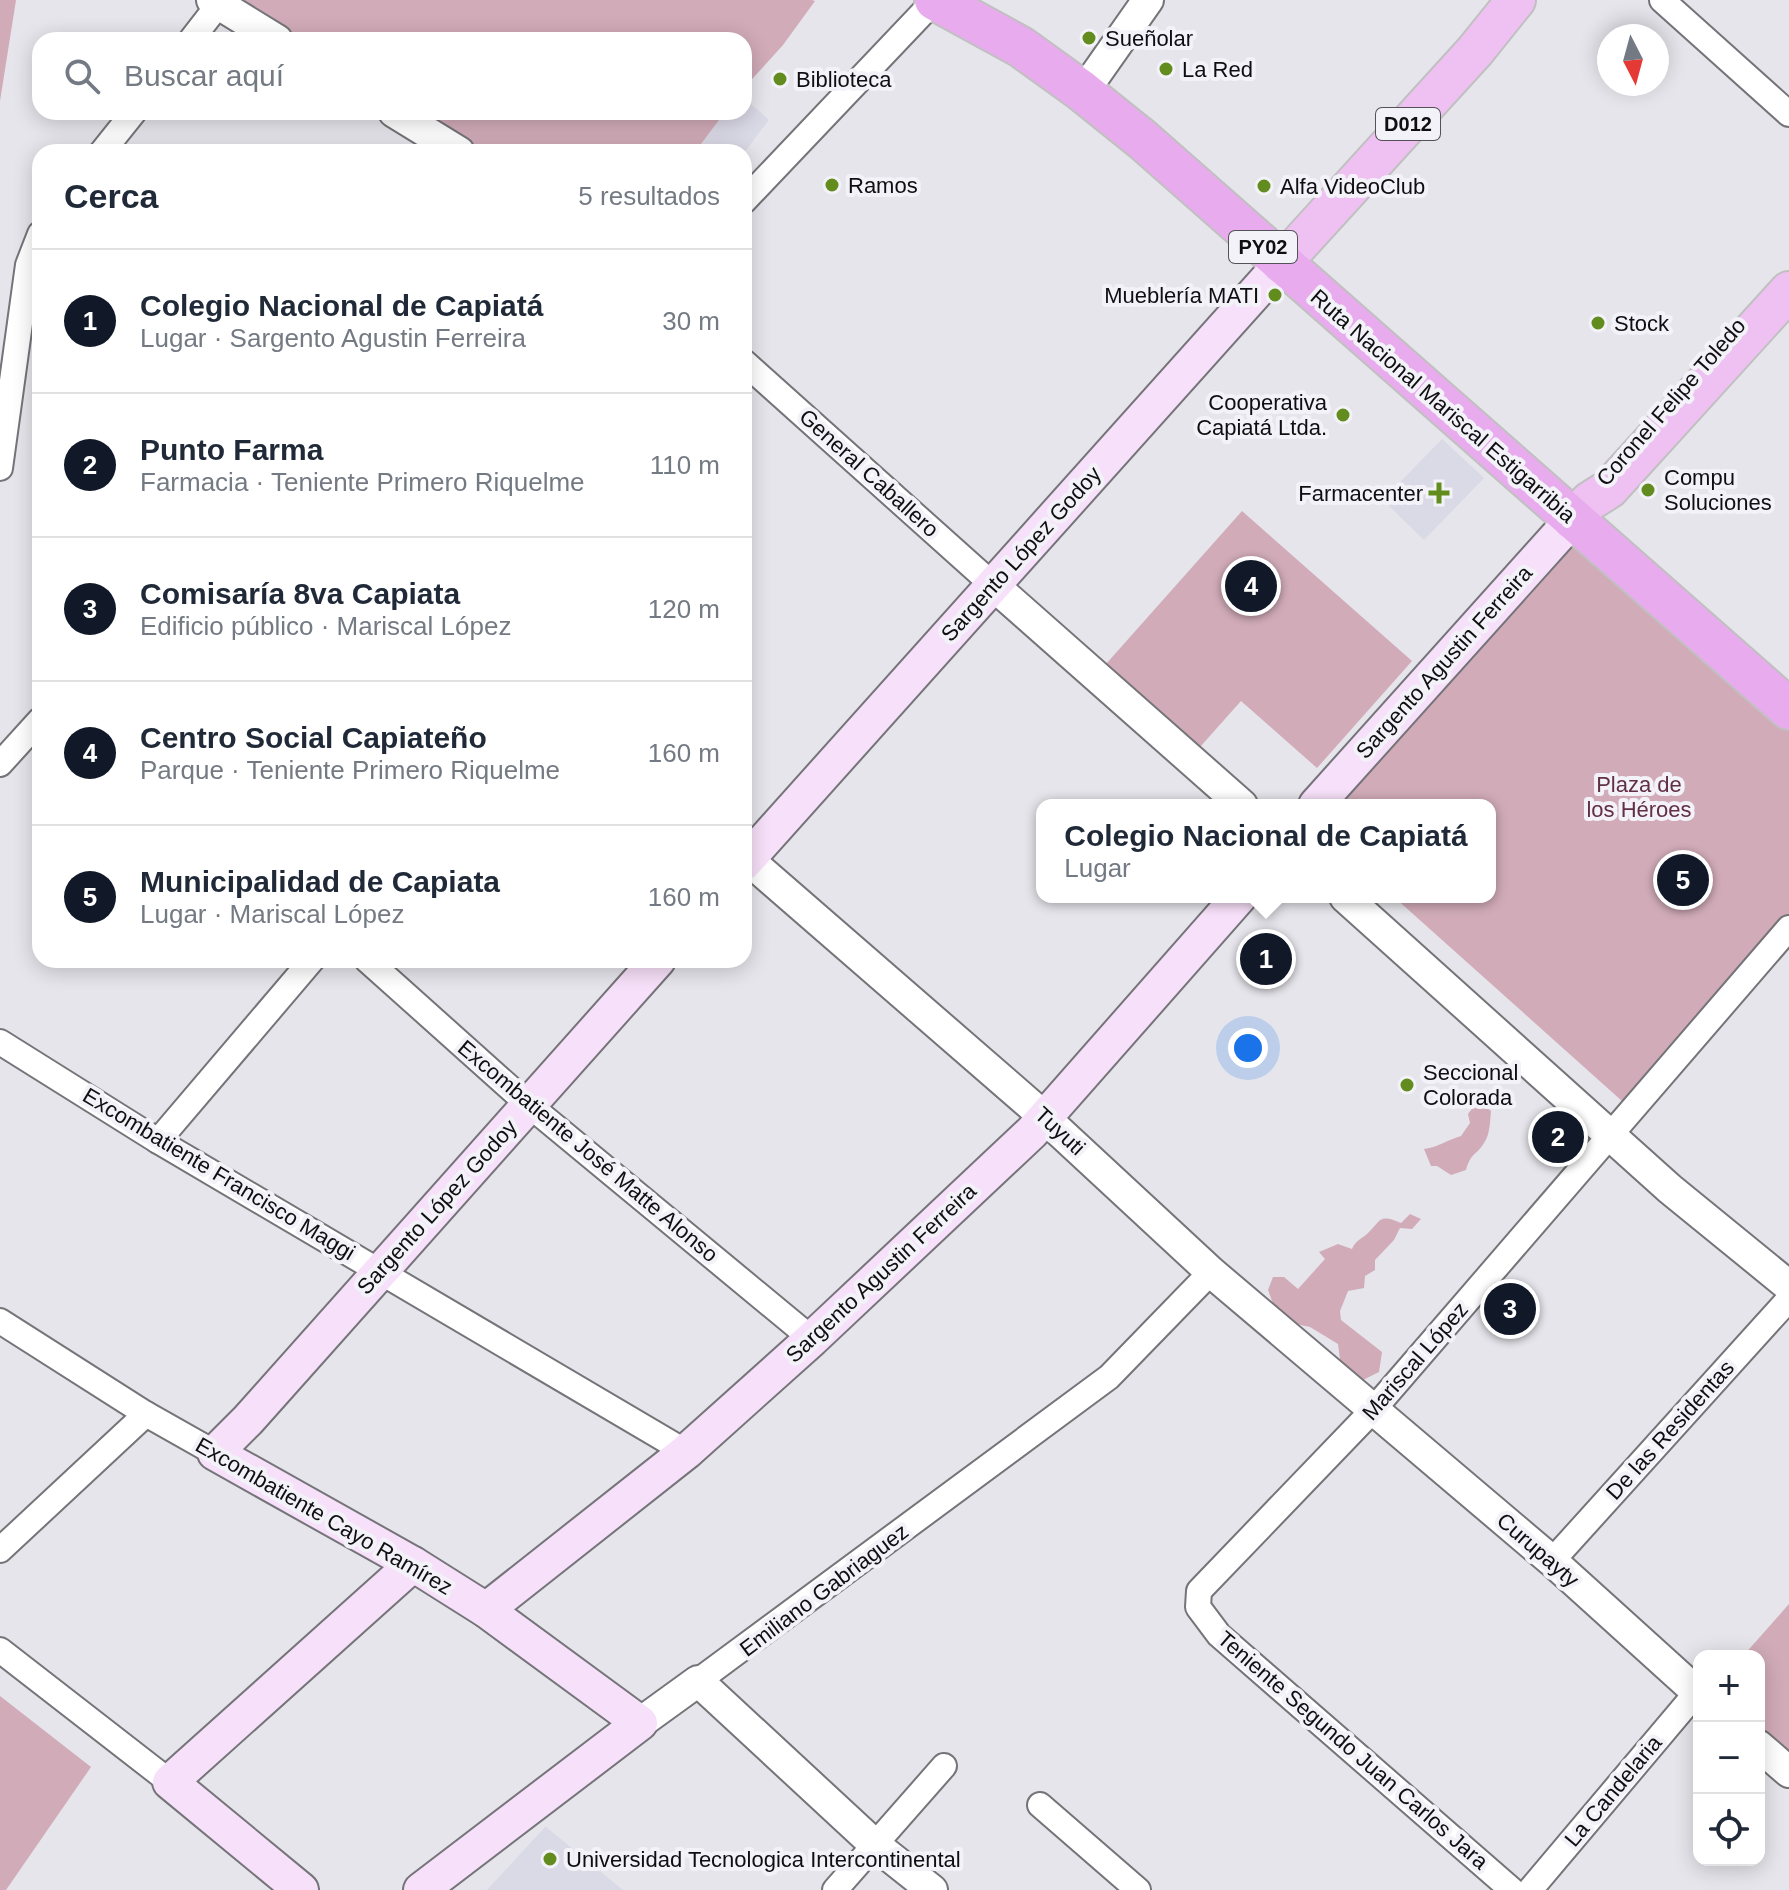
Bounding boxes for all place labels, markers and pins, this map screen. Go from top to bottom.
place label: Sueñolar [1105,26,1193,51]
marker: Sueñolar [1080,29,1098,47]
place label: La Red [1182,57,1253,82]
marker: La Red [1157,60,1175,78]
place label: Biblioteca [796,67,892,92]
marker: Biblioteca [771,70,789,88]
place label: Ramos [848,173,918,198]
place label: Alfa VideoClub [1280,174,1425,199]
marker: Ramos [823,176,841,194]
marker: Alfa VideoClub [1255,177,1273,195]
place label: Mueblería MATI [1104,283,1259,308]
marker: Mueblería MATI [1266,286,1284,304]
place label: Stock [1614,311,1670,336]
marker: Stock [1589,314,1607,332]
place label: Cooperativa Capiatá Ltda. [1196,390,1328,440]
marker: Cooperativa Capiatá Ltda. [1334,406,1352,424]
place label: Compu Soluciones [1664,465,1772,515]
place label: Farmacenter [1298,481,1423,506]
marker: Compu Soluciones [1639,481,1657,499]
marker: Farmacenter [1430,484,1448,502]
pin: 4 [1225,556,1277,616]
pin: 5 [1657,850,1709,910]
pin: 1 [1240,929,1292,989]
place label: Seccional Colorada [1423,1060,1518,1110]
marker: Seccional Colorada [1398,1076,1416,1094]
pin: 2 [1532,1107,1584,1167]
pin: 3 [1484,1279,1536,1339]
place label: Universidad Tecnologica Intercontinental [566,1847,961,1872]
marker: Universidad Tecnologica Intercontinental [541,1850,559,1868]

